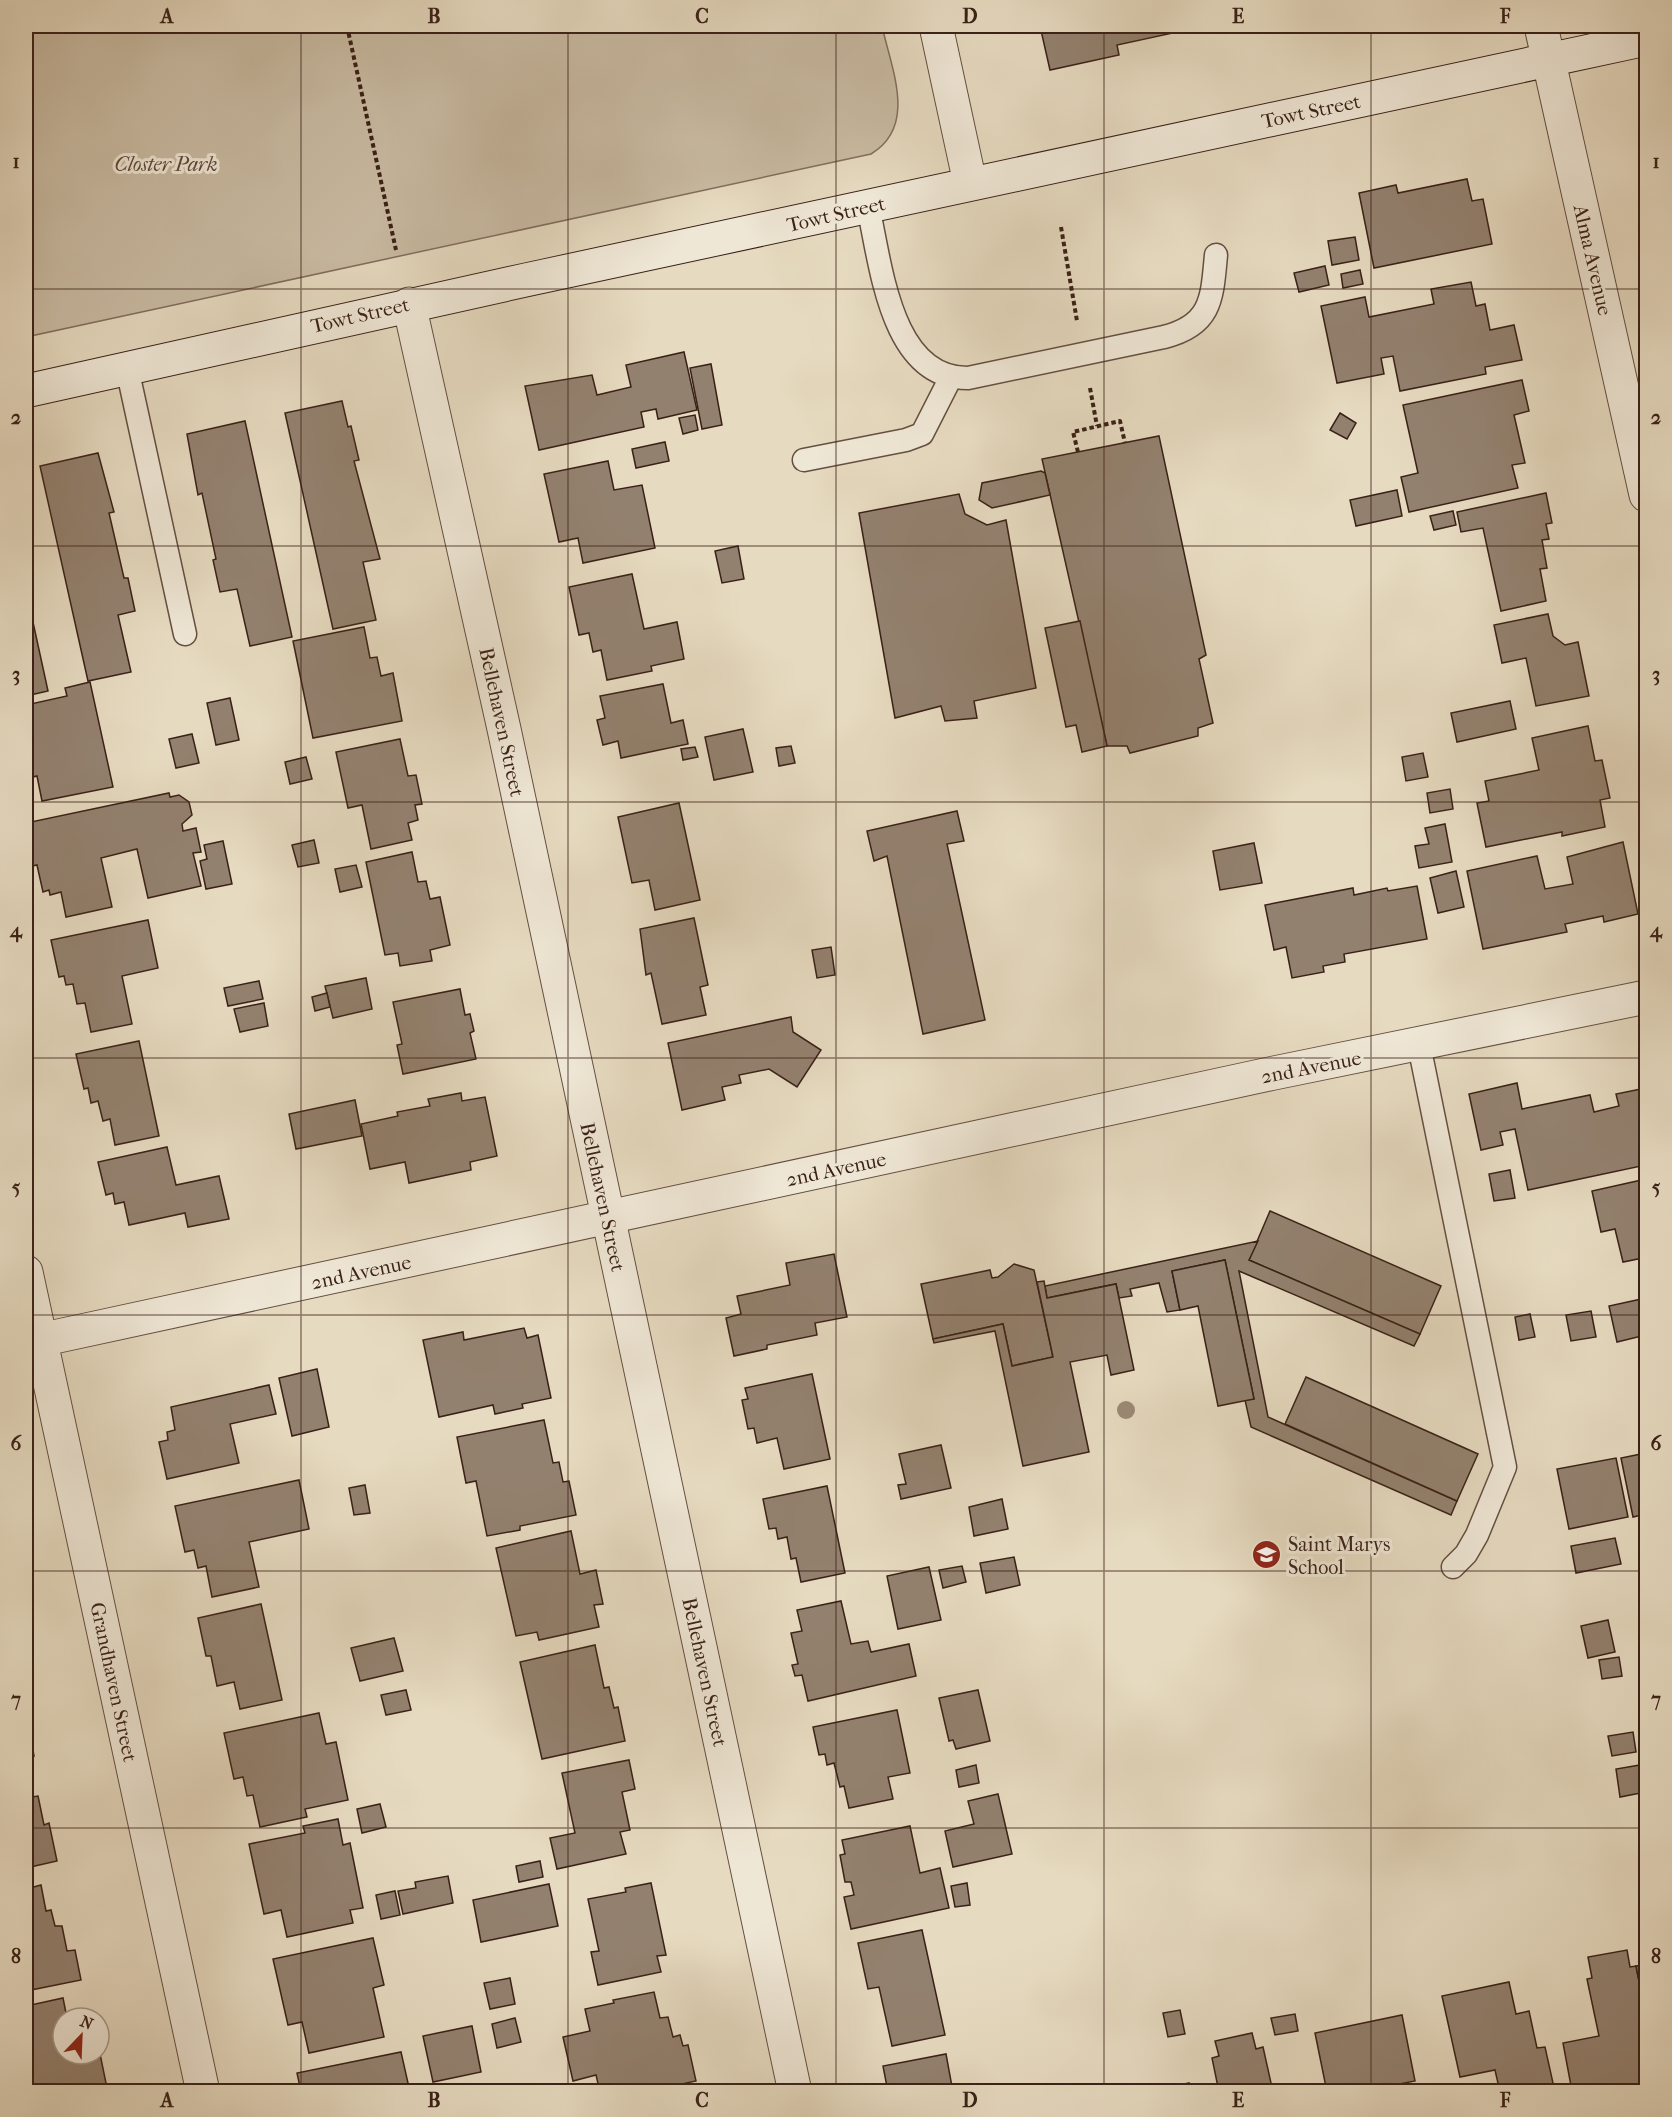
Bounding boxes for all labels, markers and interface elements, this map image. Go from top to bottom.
text: A [159,5,175,28]
text: B [427,5,441,28]
text: C [695,5,709,28]
text: D [962,5,978,28]
text: E [1232,5,1244,28]
text: F [1499,5,1511,28]
street label: Towt Street [1260,90,1363,133]
text: 1 [12,150,20,173]
text: 1 [1652,150,1660,173]
park label: Closter Park [114,153,218,176]
street label: Towt Street [785,192,888,237]
street label: Alma Avenue [1568,201,1616,318]
street label: Towt Street [309,293,412,338]
text: 2 [11,406,21,429]
text: 2 [1651,406,1661,429]
street label: Bellehaven Street [474,645,529,799]
text: 3 [12,663,20,686]
text: 3 [1652,663,1660,686]
text: 4 [9,919,23,943]
text: 4 [1649,919,1663,943]
street label: 2nd Avenue [1259,1046,1363,1088]
street label: Bellehaven Street [575,1120,630,1274]
street label: 2nd Avenue [784,1148,888,1191]
text: 5 [12,1176,21,1199]
text: 5 [1652,1176,1661,1199]
street label: 2nd Avenue [309,1251,413,1294]
text: 6 [11,1432,23,1455]
text: 6 [1651,1432,1663,1455]
place label: Saint Marys School [1288,1533,1390,1579]
school or university icon: Saint Marys School [1251,1539,1283,1571]
street label: Bellehaven Street [677,1595,732,1749]
street label: Grandhaven Street [85,1600,142,1764]
text: 7 [10,1688,21,1711]
text: 7 [1650,1688,1661,1711]
text: 8 [11,1945,21,1968]
text: 8 [1651,1945,1661,1968]
north arrow [51,2006,111,2066]
text: N [77,2012,97,2034]
text: A [159,2089,175,2112]
text: B [427,2089,441,2112]
text: C [695,2089,709,2112]
text: D [962,2089,978,2112]
text: E [1232,2089,1244,2112]
text: F [1499,2089,1511,2112]

